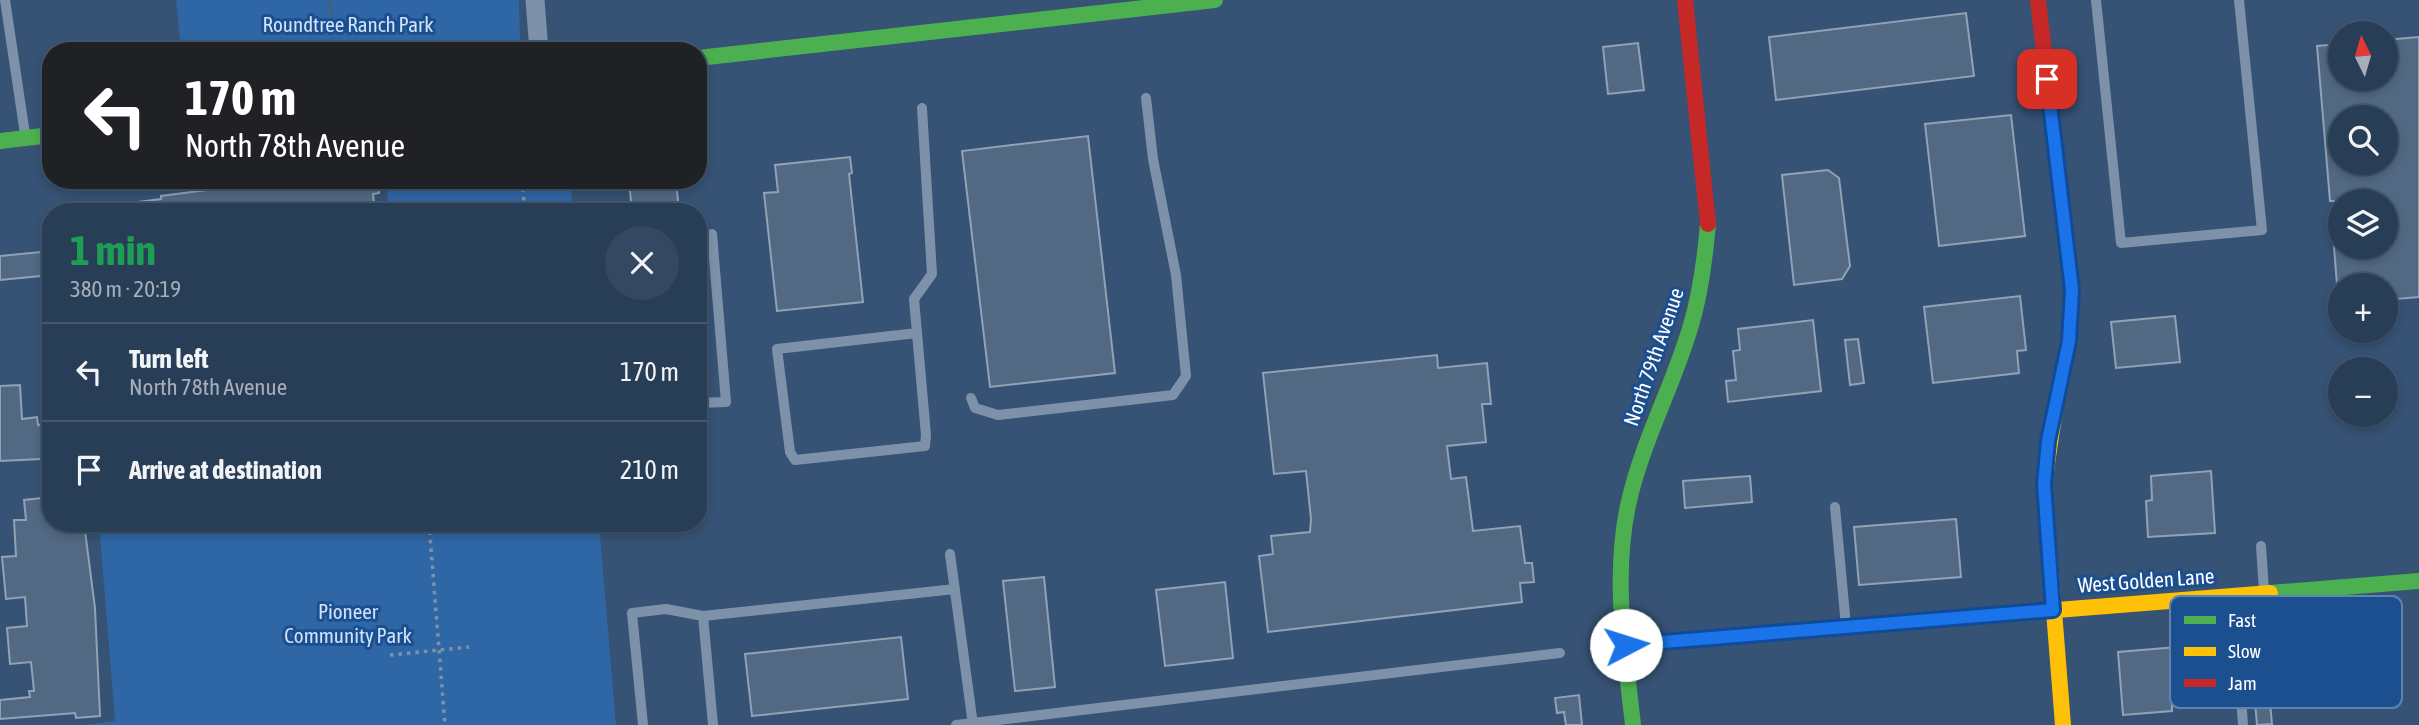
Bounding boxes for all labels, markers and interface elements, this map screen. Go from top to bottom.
park label: Roundtree Ranch Park [262,12,434,36]
north arrow [2328,21,2398,91]
map controls [2328,21,2398,427]
pin [2017,49,2077,109]
icon: arrive [2028,60,2066,98]
text: 170 m [185,69,296,125]
icon: left [70,70,161,161]
button: search [2328,105,2398,175]
text: North 78th Avenue [185,127,405,164]
button: layers [2328,189,2398,259]
text: 1 min [70,226,156,274]
button: close [605,226,679,300]
button: + [2328,273,2398,343]
text: 380 m · 20:19 [70,276,181,302]
street label: North 79th Avenue [1618,285,1688,429]
text: Turn left [129,344,209,374]
icon: left [70,353,108,391]
text: 170 m [620,357,679,387]
button: − [2328,357,2398,427]
text: North 78th Avenue [129,374,287,400]
icon: arrive [70,451,108,489]
text: Arrive at destination [129,455,322,485]
text: 210 m [620,455,679,485]
street label: West Golden Lane [2077,563,2215,597]
legend [2170,596,2402,708]
park label: Pioneer Community Park [284,599,412,647]
position arrow [1589,608,1663,682]
text: Fast [2228,609,2256,631]
text: Slow [2228,640,2262,662]
text: Jam [2228,672,2257,694]

